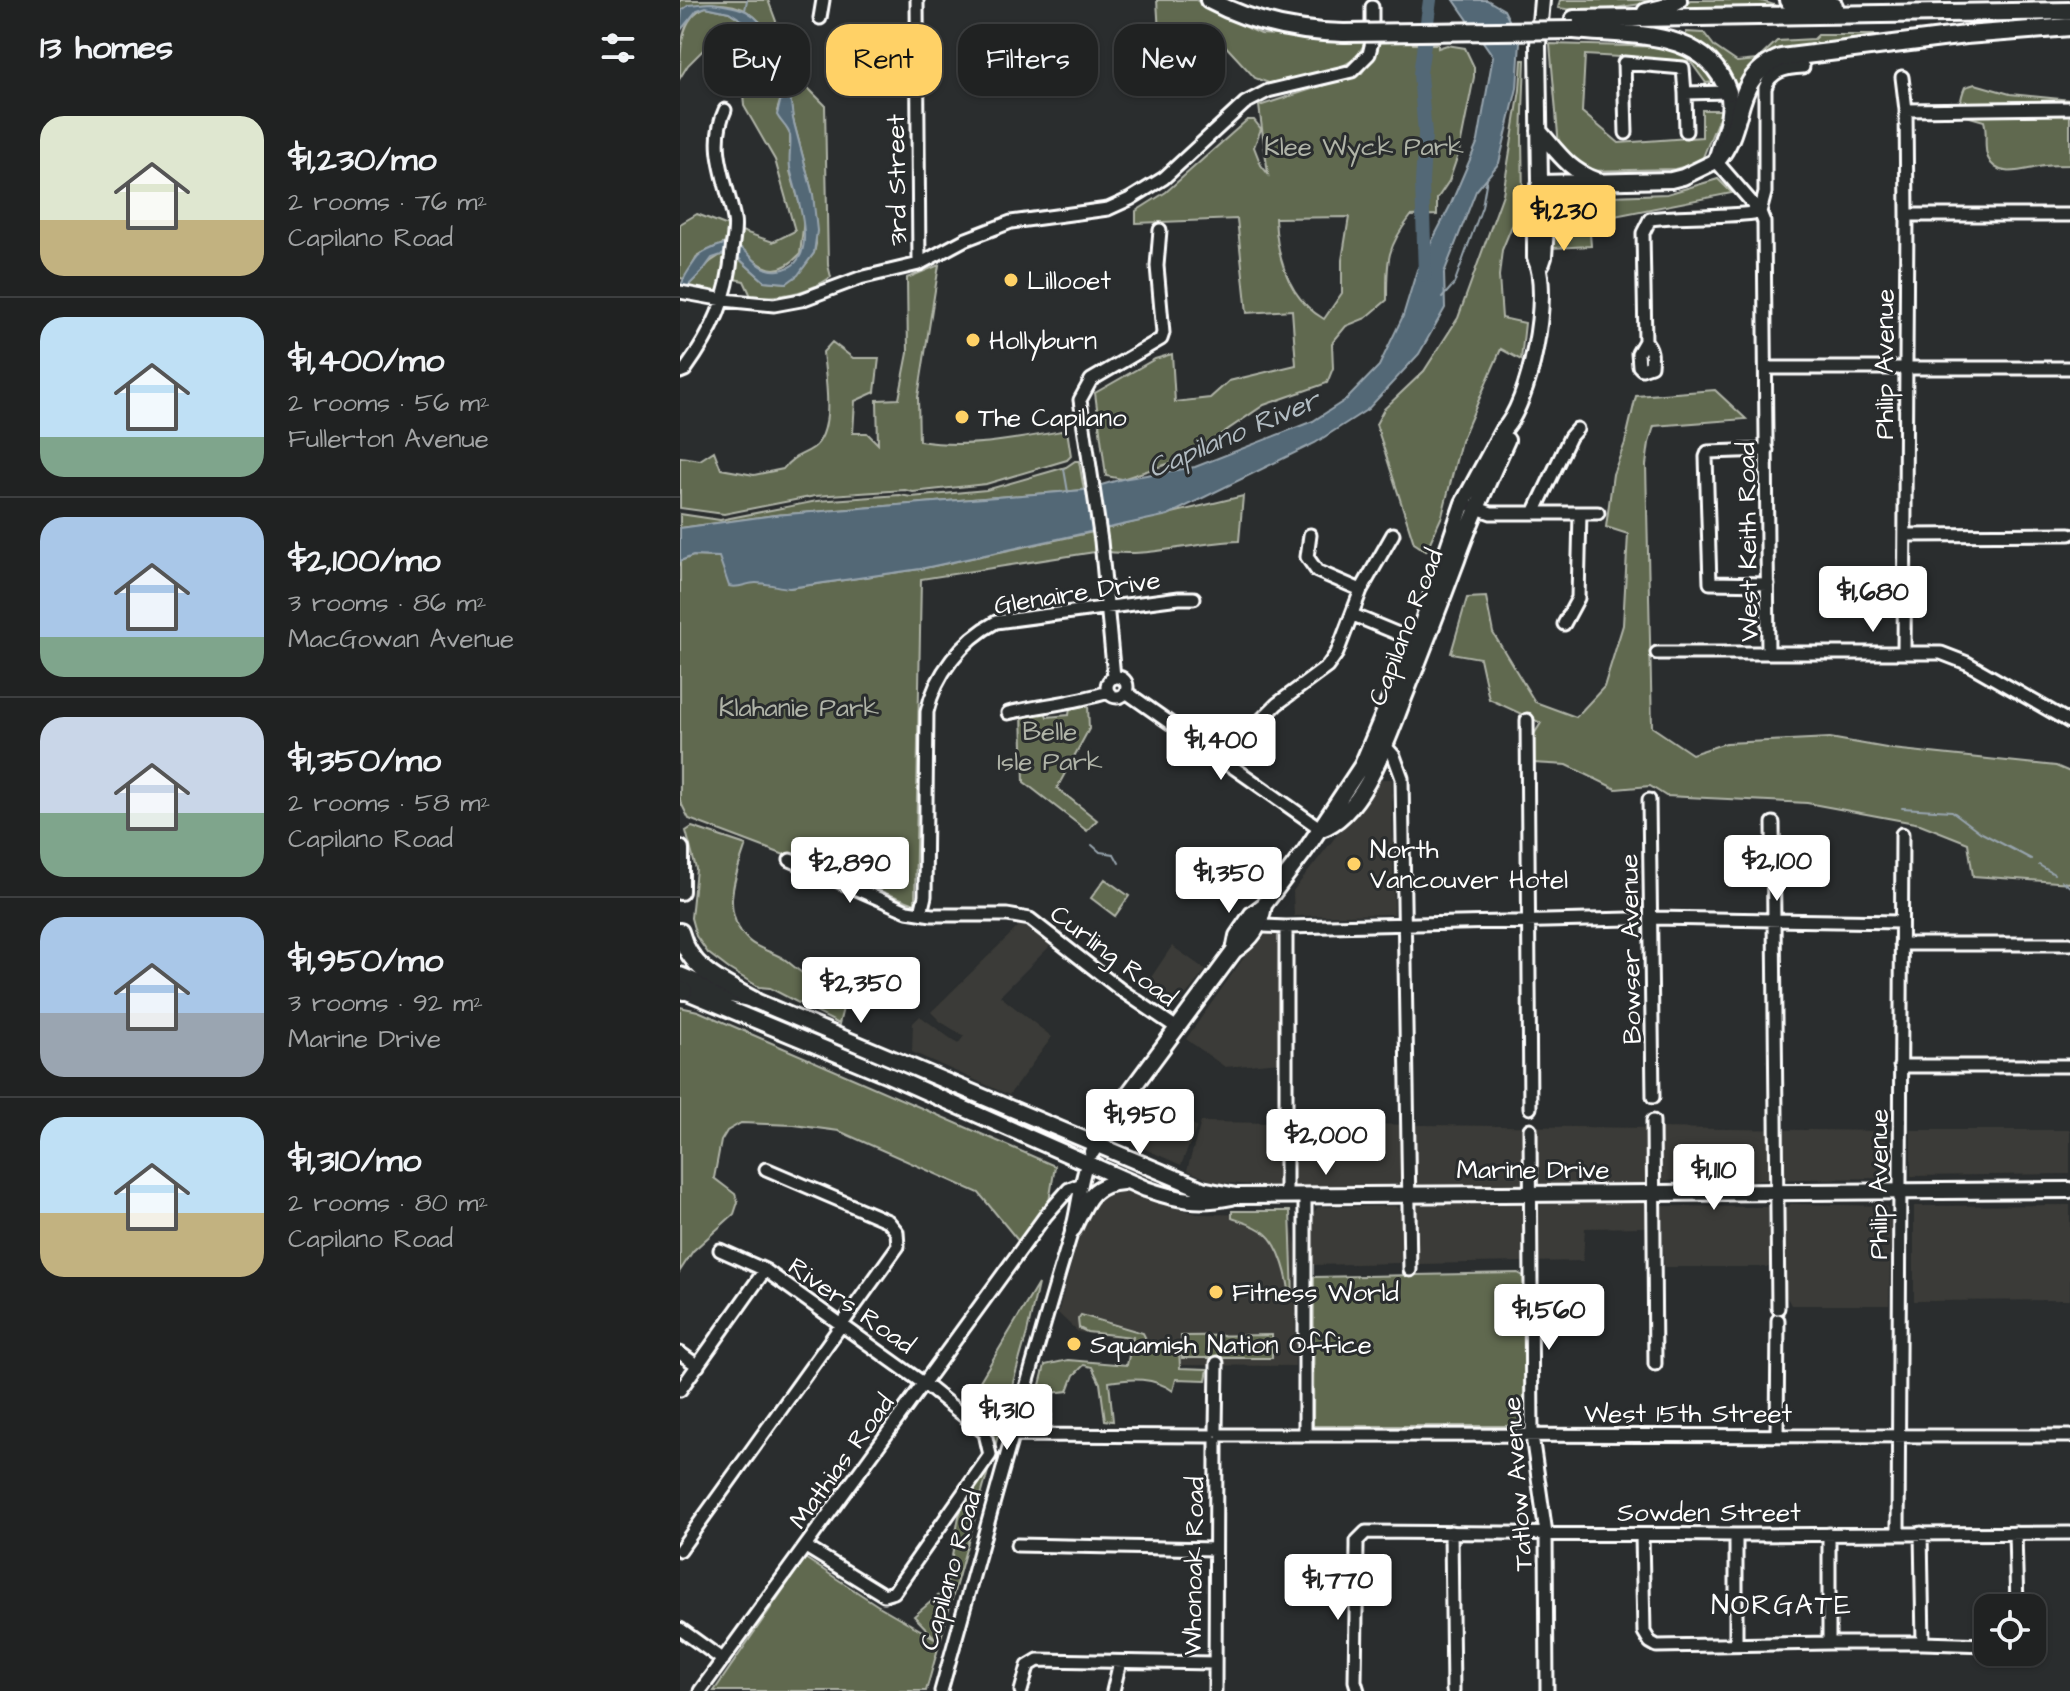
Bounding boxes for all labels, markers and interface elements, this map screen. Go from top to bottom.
text: 13 homes [40,24,173,72]
chip: Buy [704,24,810,96]
chip: Rent [826,24,942,96]
chip: Filters [958,24,1098,96]
chip: New [1114,24,1225,96]
icon: filters [596,26,640,70]
street label: 3rd Street [878,113,916,246]
park label: Klee Wyck Park [1264,129,1464,167]
text: $1,230/mo [288,136,437,184]
icon: home [104,148,200,244]
text: 2 rooms · 76 m² [288,184,487,220]
pin: $1,230 [1499,185,1629,253]
text: $1,230 [1531,193,1597,229]
text: Capilano Road [288,220,453,256]
place label: Lillooet [1027,263,1111,299]
marker: Lillooet [1002,271,1020,289]
street label: Philip Avenue [1867,289,1903,439]
place label: Hollyburn [989,323,1097,361]
marker: Hollyburn [964,331,982,349]
text: $1,400/mo [288,337,444,385]
icon: home [104,349,200,445]
water label: Capilano River [1142,380,1328,488]
text: 2 rooms · 56 m² [288,385,490,421]
place label: The Capilano [978,400,1127,436]
marker: The Capilano [953,408,971,426]
text: Fullerton Avenue [288,421,489,457]
street label: West Keith Road [1728,442,1768,642]
text: $2,100/mo [288,537,441,585]
street label: Capilano Road [1360,544,1452,711]
icon: home [104,549,200,645]
street label: Glenaire Drive [991,562,1163,624]
pin: $1,680 [1808,566,1938,634]
text: $1,680 [1837,574,1909,610]
text: 3 rooms · 86 m² [288,585,487,621]
text: MacGowan Avenue [288,621,514,657]
park label: Klahanie Park [719,690,879,726]
park label: Belle Isle Park [997,714,1103,780]
pin: $1,400 [1156,714,1286,782]
text: $1,400 [1185,722,1257,758]
text: $1,350/mo [288,737,441,785]
icon: home [104,749,200,845]
text: 2 rooms · 58 m² [288,785,490,821]
text: Capilano Road [288,821,453,857]
place label: North Vancouver Hotel [1370,832,1568,898]
pin: $2,100 [1712,835,1842,903]
pin: $2,890 [785,837,915,905]
text: $2,100 [1742,843,1812,879]
text: $2,890 [809,845,891,881]
pin: $1,350 [1164,847,1294,915]
street label: Bowser Avenue [1611,853,1651,1045]
text: $1,350 [1194,855,1264,891]
marker: North Vancouver Hotel [1345,855,1363,873]
street label: Curling Road [1041,896,1184,1017]
text: $1,950/mo [288,937,443,985]
icon: home [104,949,200,1045]
pin: $2,350 [796,957,926,1025]
text: $2,350 [820,965,902,1001]
text: 3 rooms · 92 m² [288,985,483,1021]
text: Marine Drive [288,1021,441,1057]
pin: $1,950 [1075,1089,1205,1157]
text: $1,950 [1104,1097,1176,1133]
pin: $2,000 [1261,1109,1391,1177]
street label: Philip Avenue [1861,1109,1897,1259]
text: $2,000 [1284,1117,1368,1153]
text: $1,310/mo [288,1137,421,1185]
pin: $1,110 [1649,1144,1779,1212]
icon: home [104,1149,200,1245]
street label: Marine Drive [1456,1152,1610,1188]
text: $1,110 [1691,1152,1737,1188]
text: 2 rooms · 80 m² [288,1185,488,1221]
text: Capilano Road [288,1221,453,1257]
street label: Rivers Road [781,1249,922,1363]
place label: Fitness World [1232,1275,1399,1311]
marker: Fitness World [1207,1283,1225,1301]
pin: $1,560 [1484,1284,1614,1352]
text: $1,560 [1512,1292,1586,1328]
place label: Squamish Nation Office [1090,1327,1372,1363]
marker: Squamish Nation Office [1065,1335,1083,1353]
pin: $1,310 [942,1384,1072,1452]
street label: Mathias Road [781,1387,903,1536]
text: $1,310 [979,1392,1035,1428]
street label: Tatlow Avenue [1494,1396,1542,1572]
street label: West 15th Street [1584,1396,1793,1432]
street label: Whonoak Road [1174,1476,1214,1656]
street label: Capilano Road [911,1486,991,1655]
street label: Sowden Street [1617,1495,1801,1531]
pin: $1,770 [1273,1554,1403,1622]
text: $1,770 [1303,1562,1373,1598]
district label: NORGATE [1711,1586,1853,1625]
map controls [1974,1594,2046,1666]
button: locate [1974,1594,2046,1666]

